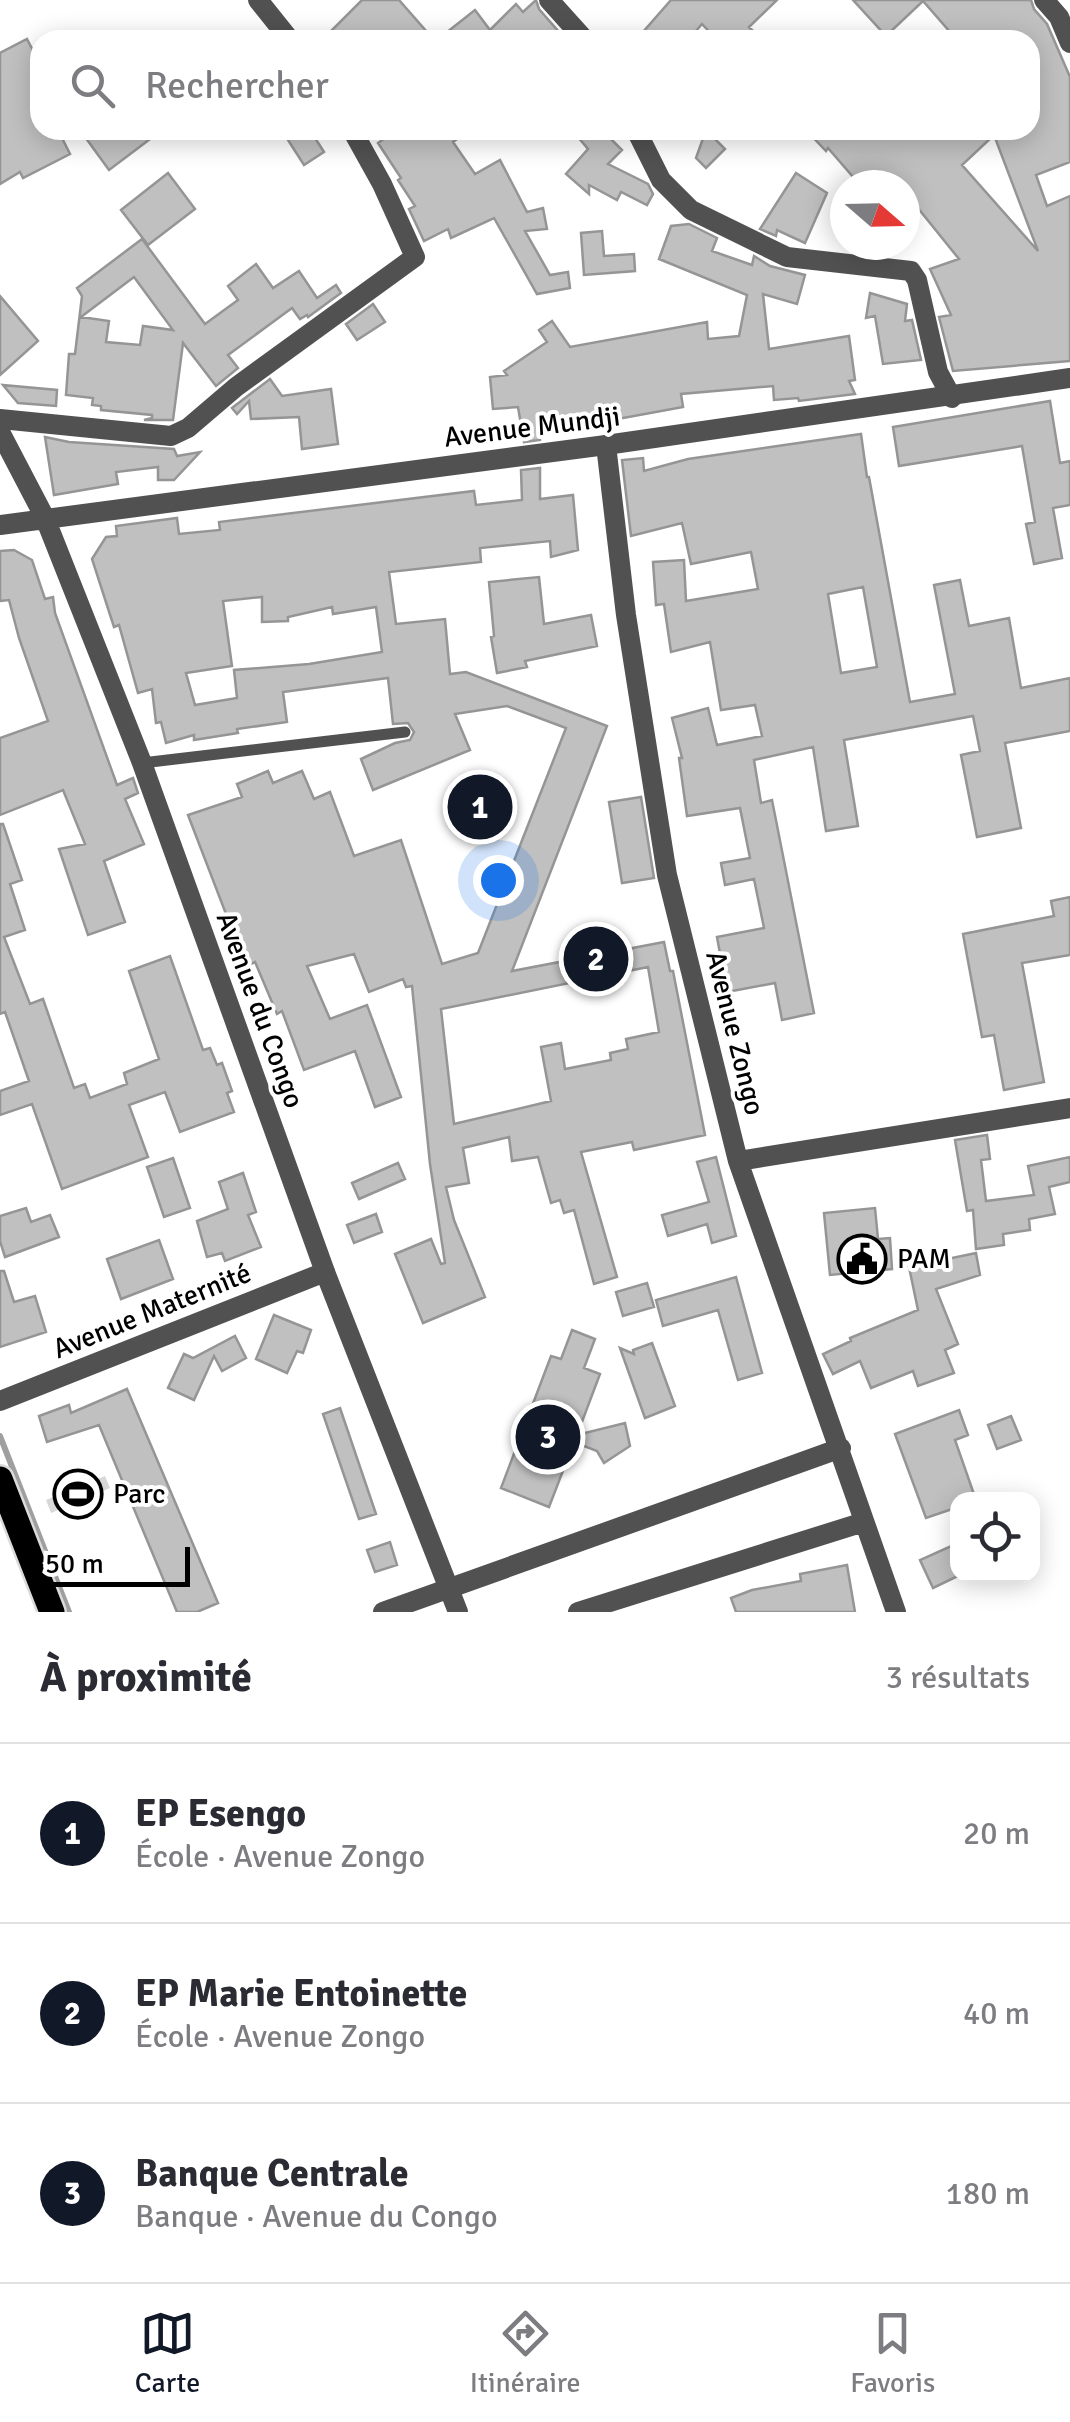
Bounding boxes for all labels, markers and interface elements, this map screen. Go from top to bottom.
search box [30,30,1040,140]
icon: search [65,58,120,113]
text: Rechercher [145,62,329,109]
north arrow [830,170,920,260]
street label: Avenue Mundji [442,399,622,455]
pin: 1 [448,770,512,844]
your location [473,855,524,906]
street label: Avenue du Congo [209,907,311,1113]
pin: 2 [564,922,628,996]
street label: Avenue Zongo [698,947,772,1119]
public building icon: PAM [836,1233,888,1285]
place label: PAM [897,1242,951,1276]
street label: Avenue Maternité [48,1256,256,1366]
pin: 3 [516,1400,580,1474]
sports icon: Parc [52,1468,104,1520]
place label: Parc [113,1477,165,1511]
map controls [950,1492,1040,1582]
button: locate [950,1492,1040,1582]
scale bar [30,1542,190,1586]
text: 50 m [45,1547,104,1581]
text: À proximité [40,1652,252,1703]
text: 3 résultats [886,1658,1030,1697]
text: EP Esengo [135,1790,306,1837]
text: 1 [64,1814,81,1853]
text: 20 m [963,1814,1030,1853]
text: École · Avenue Zongo [135,1837,425,1876]
text: EP Marie Entoinette [135,1970,467,2017]
text: 2 [64,1994,81,2033]
text: 40 m [963,1994,1030,2033]
text: École · Avenue Zongo [135,2017,425,2056]
text: Banque Centrale [135,2150,409,2197]
text: 3 [64,2174,81,2213]
text: 180 m [946,2174,1030,2213]
text: Banque · Avenue du Congo [135,2197,498,2236]
tab: Carte [135,2306,200,2400]
tab: Itinéraire [470,2306,581,2400]
tab: Favoris [850,2306,935,2400]

